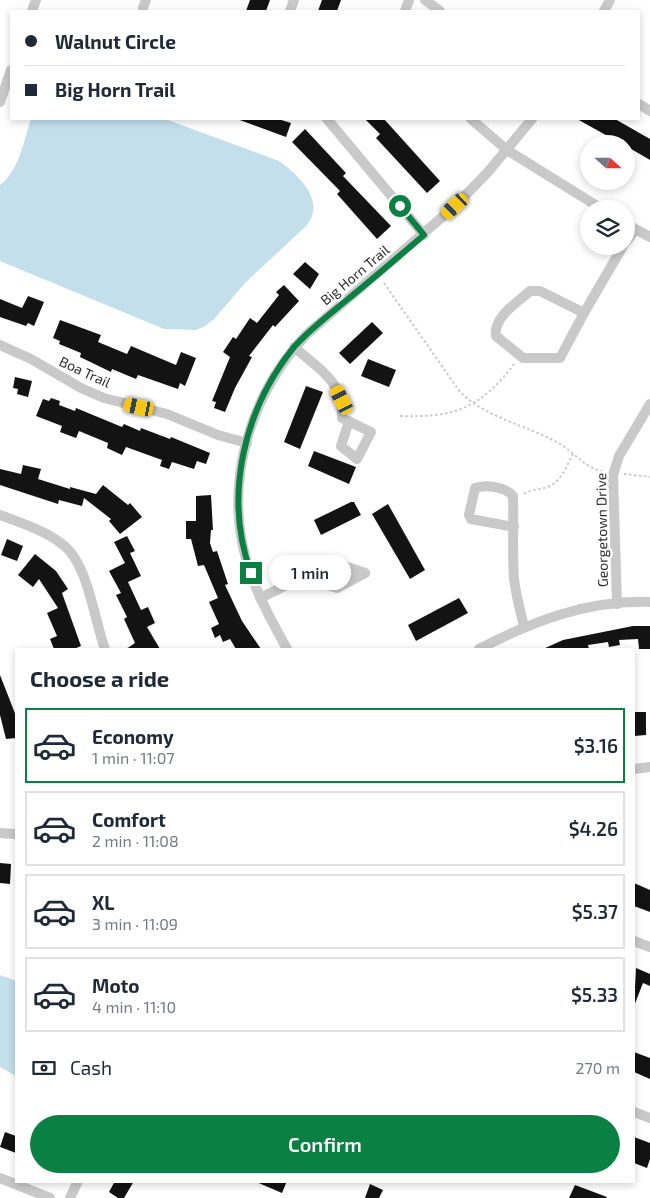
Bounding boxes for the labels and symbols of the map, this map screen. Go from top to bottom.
north arrow [580,135,635,190]
car [438,190,471,222]
route start [389,195,411,217]
street label: Big Horn Trail [317,240,393,308]
street label: Boa Trail [57,352,114,391]
car [328,383,355,417]
car [122,397,155,417]
street label: Georgetown Drive [592,473,611,587]
callout: 1 min [268,556,351,590]
route end [240,562,262,584]

